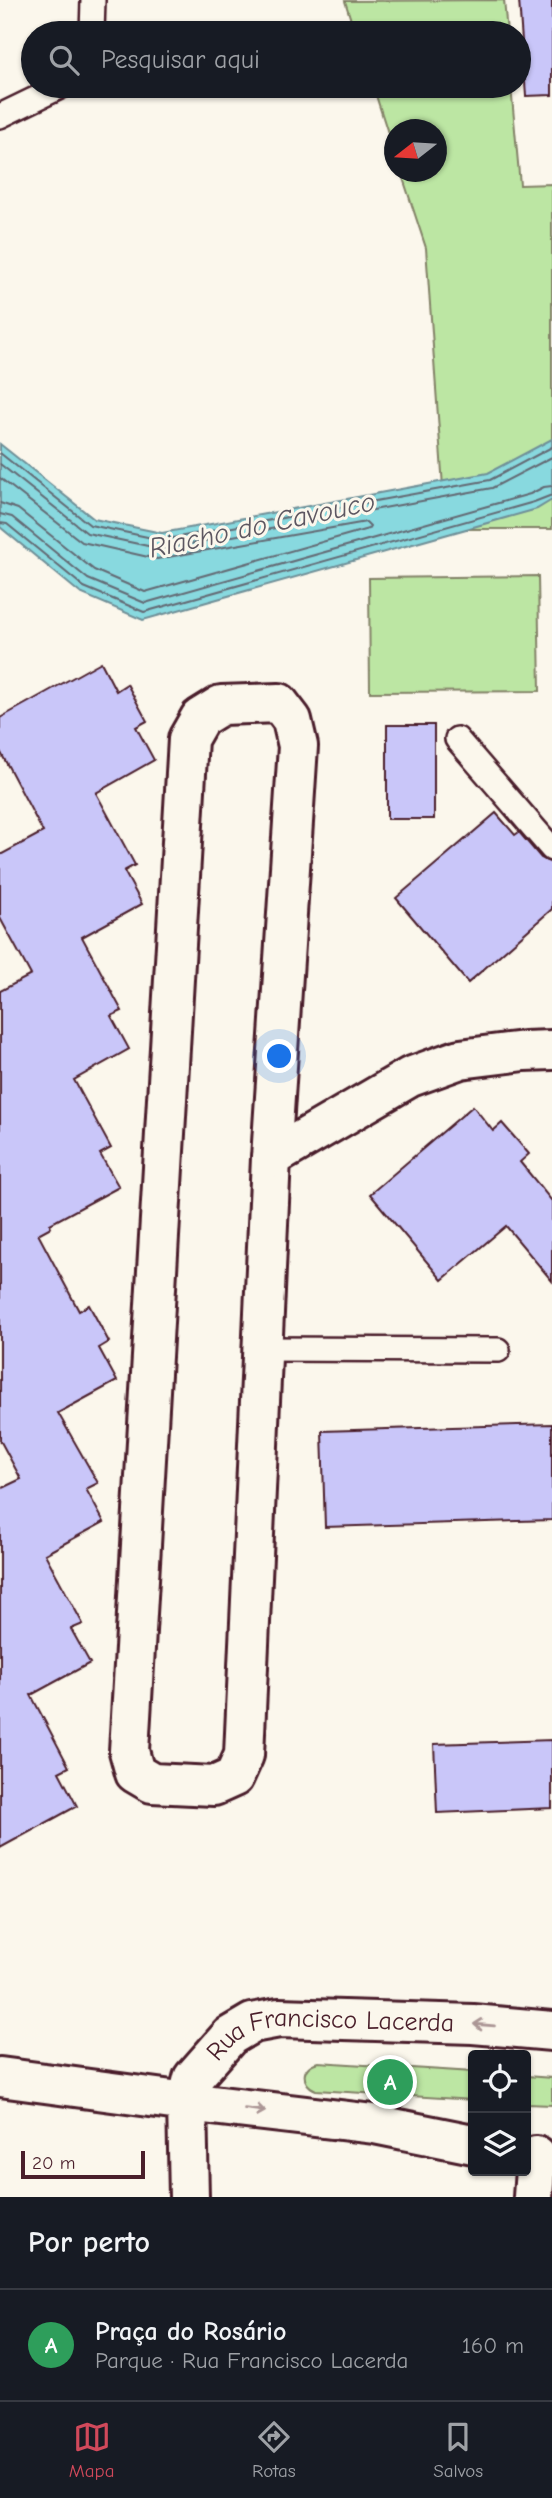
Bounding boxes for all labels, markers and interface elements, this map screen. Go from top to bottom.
search box [21,21,531,98]
icon: search [45,41,83,79]
text: Pesquisar aqui [101,45,260,75]
north arrow [384,119,447,182]
water label: Riacho do Cavouco [146,485,378,565]
your location [262,1039,296,1073]
street label: Rua Francisco Lacerda [200,2003,455,2067]
one-way arrow [473,2018,496,2031]
map controls [468,2050,531,2176]
button: locate [468,2050,531,2113]
pin: A [367,2056,413,2108]
one-way arrow [243,2104,266,2117]
button: layers [468,2113,531,2176]
scale bar [21,2148,145,2180]
text: 20 m [32,2152,76,2174]
text: Por perto [28,2225,150,2260]
text: Praça do Rosário [95,2317,286,2347]
text: A [45,2332,57,2359]
text: 160 m [462,2332,524,2359]
text: Parque · Rua Francisco Lacerda [95,2347,408,2374]
tab: Mapa [69,2418,114,2482]
tab: Rotas [252,2418,296,2482]
tab: Salvos [433,2418,483,2482]

